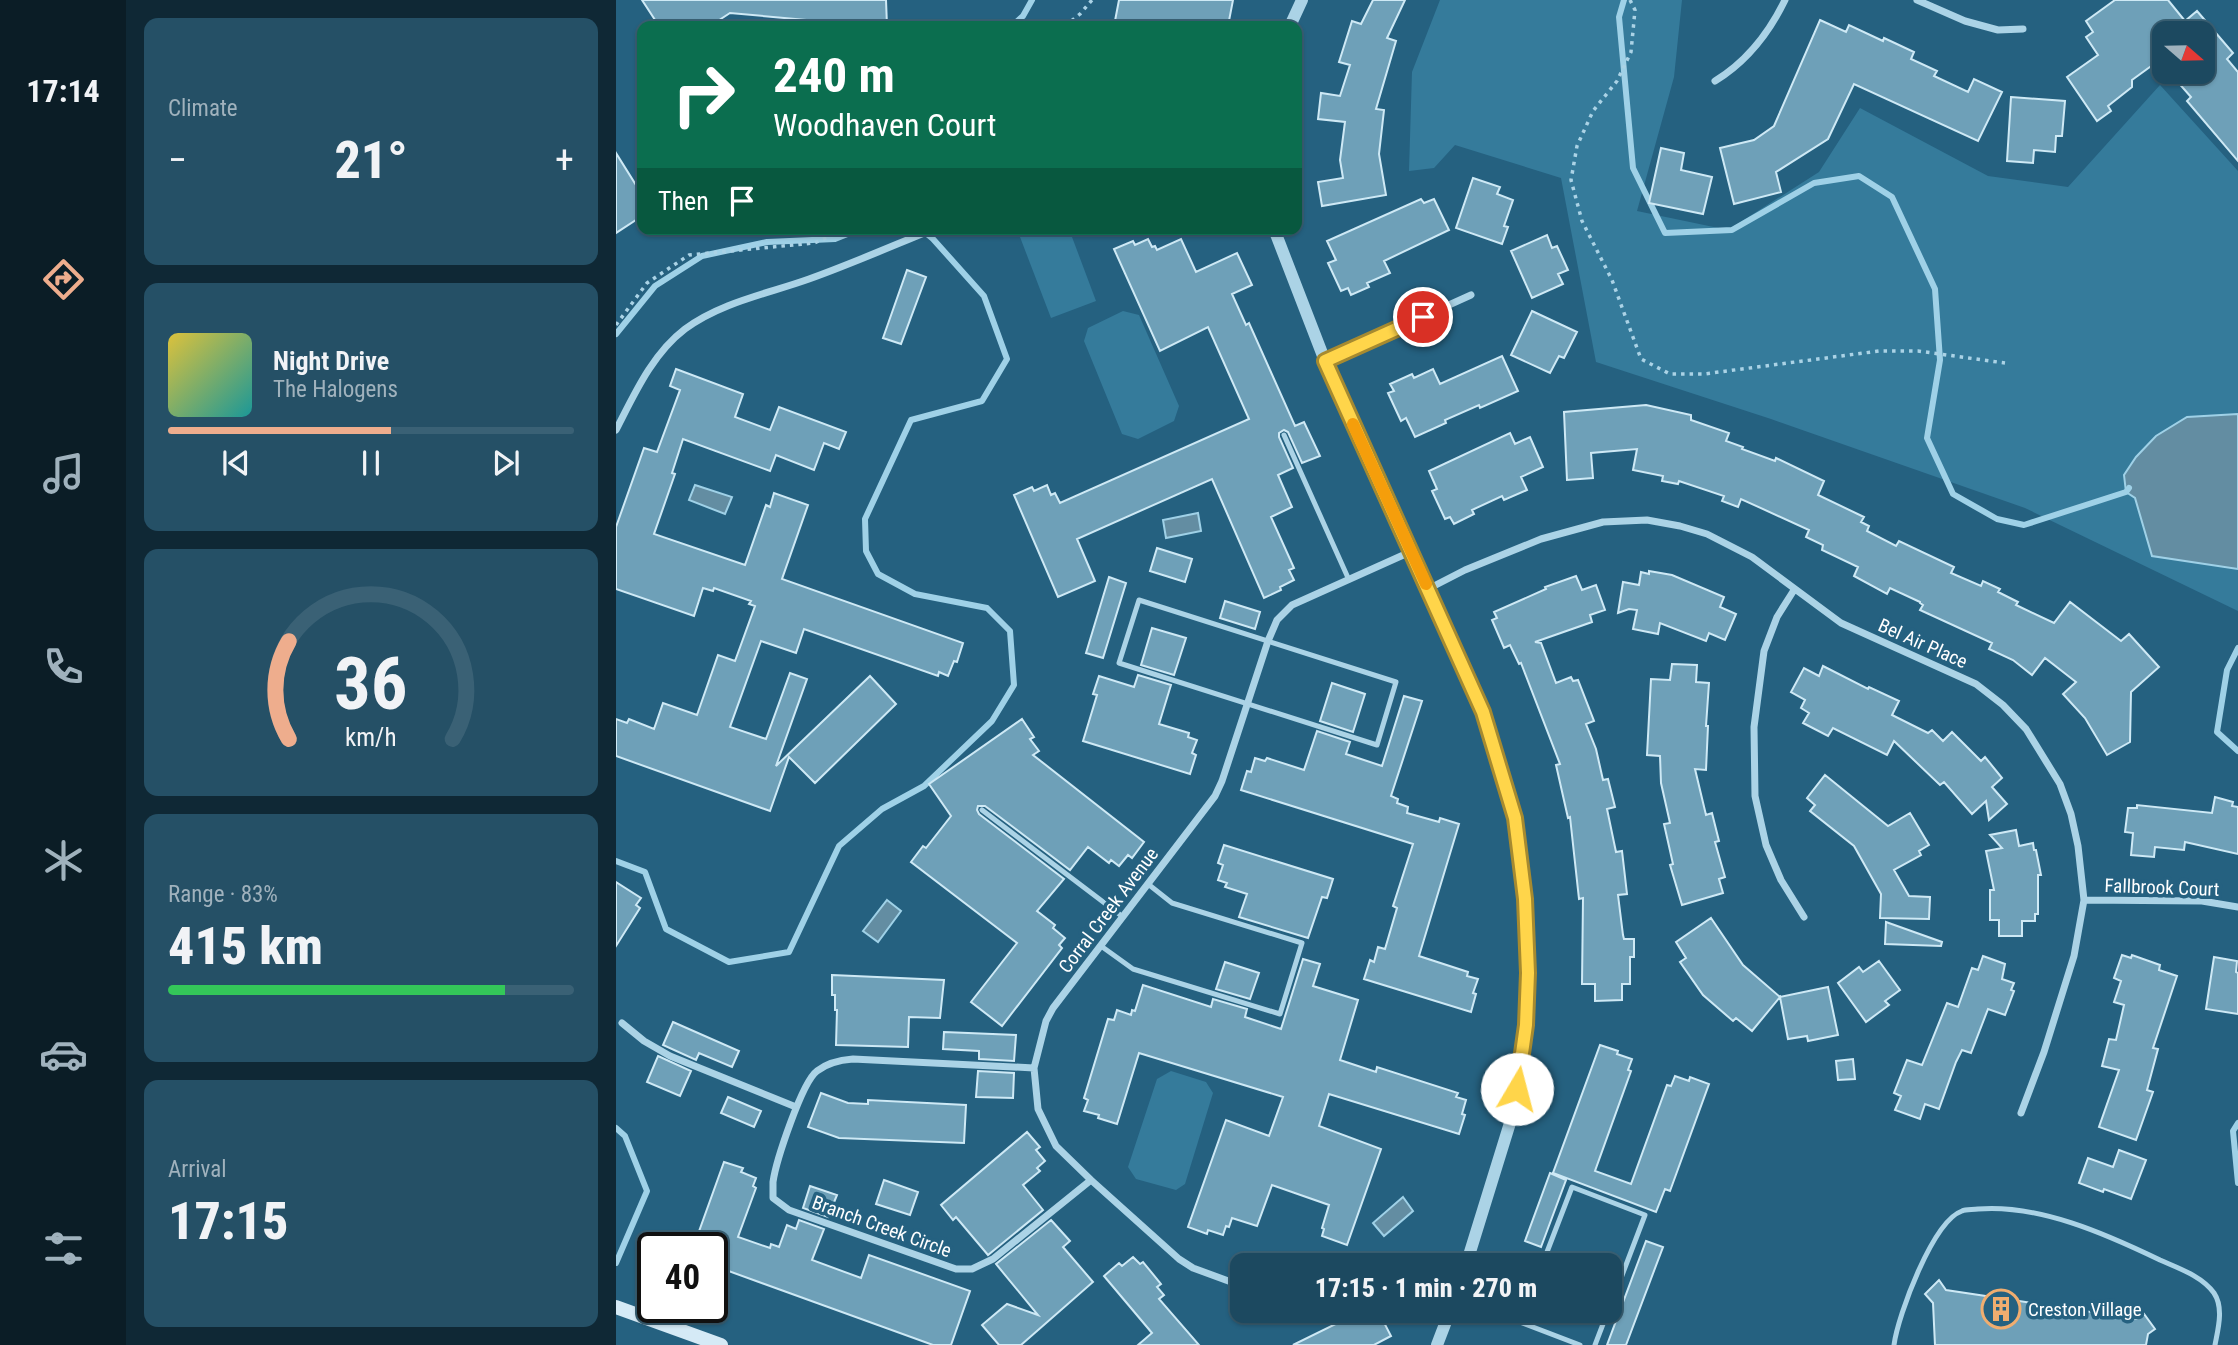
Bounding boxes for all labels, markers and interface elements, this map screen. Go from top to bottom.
north arrow [2152,21,2216,84]
map controls [2152,21,2215,84]
text: 240 m [773,47,895,104]
icon: right [658,49,749,140]
text: 17:14 [26,72,100,110]
text: Climate [168,95,238,122]
text: Woodhaven Court [773,106,996,144]
text: 21° [334,130,408,191]
text: − [168,138,187,182]
text: + [555,138,574,182]
icon: arrive [723,182,761,220]
text: Then [658,186,709,216]
icon: directions [39,255,88,304]
pin [1393,287,1453,347]
icon: arrive [1404,298,1442,336]
text: Night Drive [273,346,389,376]
text: The Halogens [273,376,398,403]
icon: previous [217,444,255,482]
icon: pause [352,444,390,482]
icon: next [487,444,525,482]
icon: music [39,449,88,498]
street label: Bel Air Place [1875,614,1971,673]
text: 36 [334,641,408,727]
icon: phone [39,642,88,691]
text: km/h [345,722,397,751]
icon: climate [39,836,88,885]
street label: Corral Creek Avenue [1054,843,1163,978]
street label: Fallbrook Court [2104,874,2220,901]
text: Range · 83% [168,881,278,908]
text: 415 km [168,916,323,977]
icon: car [39,1030,88,1079]
position arrow [1480,1052,1554,1126]
text: Arrival [168,1156,227,1183]
text: 17:15 [168,1191,288,1252]
street label: Branch Creek Circle [809,1191,955,1262]
icon: filters [39,1224,88,1273]
speed limit sign: 40 [637,1232,728,1323]
text: 17:15 · 1 min · 270 m [1315,1273,1537,1303]
building icon: Creston Village [1980,1288,2022,1330]
place label: Creston Village [2028,1298,2142,1321]

